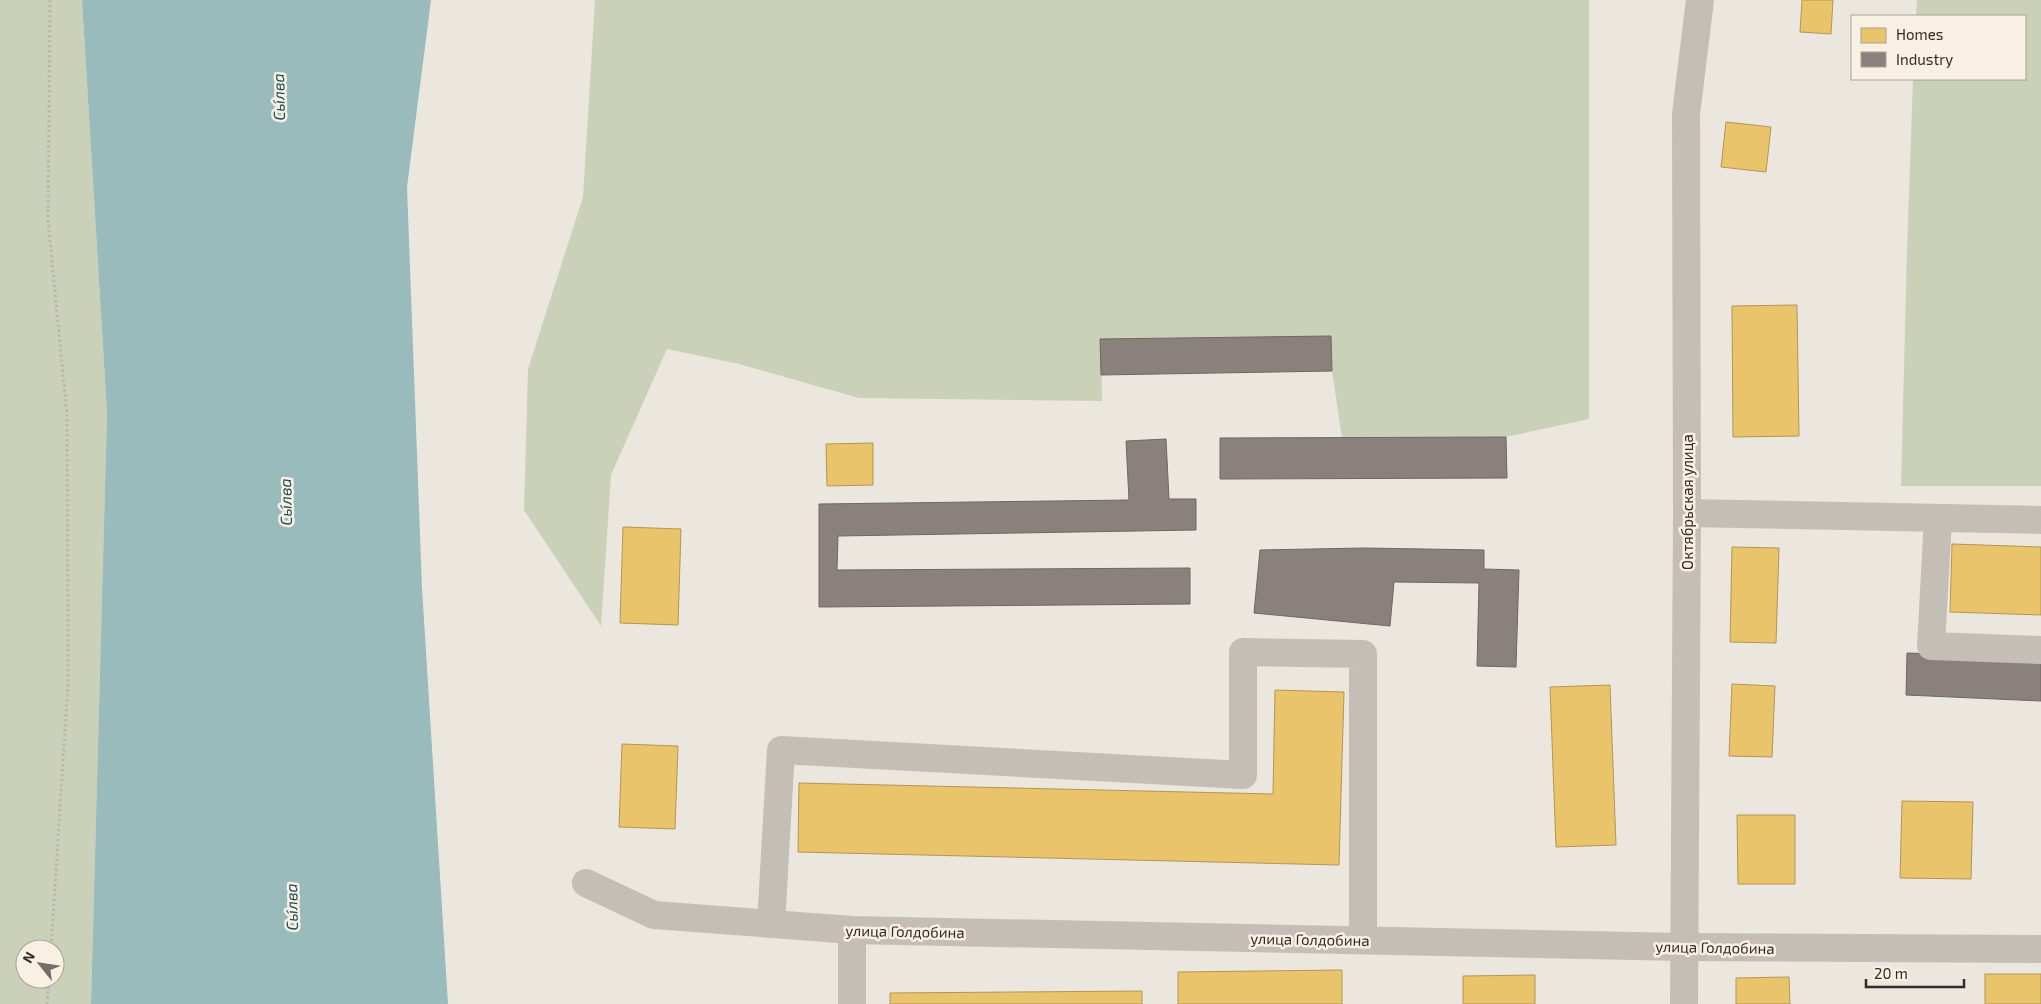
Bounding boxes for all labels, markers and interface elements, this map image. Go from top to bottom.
legend [1851,15,2026,80]
text: Homes [1896,25,1943,43]
text: Industry [1896,50,1953,68]
water label: Сы́лва [268,73,288,121]
street label: Октябрьская улица [1678,434,1697,570]
water label: Сы́лва [275,478,295,526]
water label: Сы́лва [281,883,301,931]
street label: улица Голдобина [845,921,965,942]
street label: улица Голдобина [1250,929,1370,950]
street label: улица Голдобина [1655,937,1775,958]
north arrow [15,939,65,989]
text: N [18,949,38,966]
scale bar [1866,956,1964,988]
text: 20 m [1874,964,1908,982]

